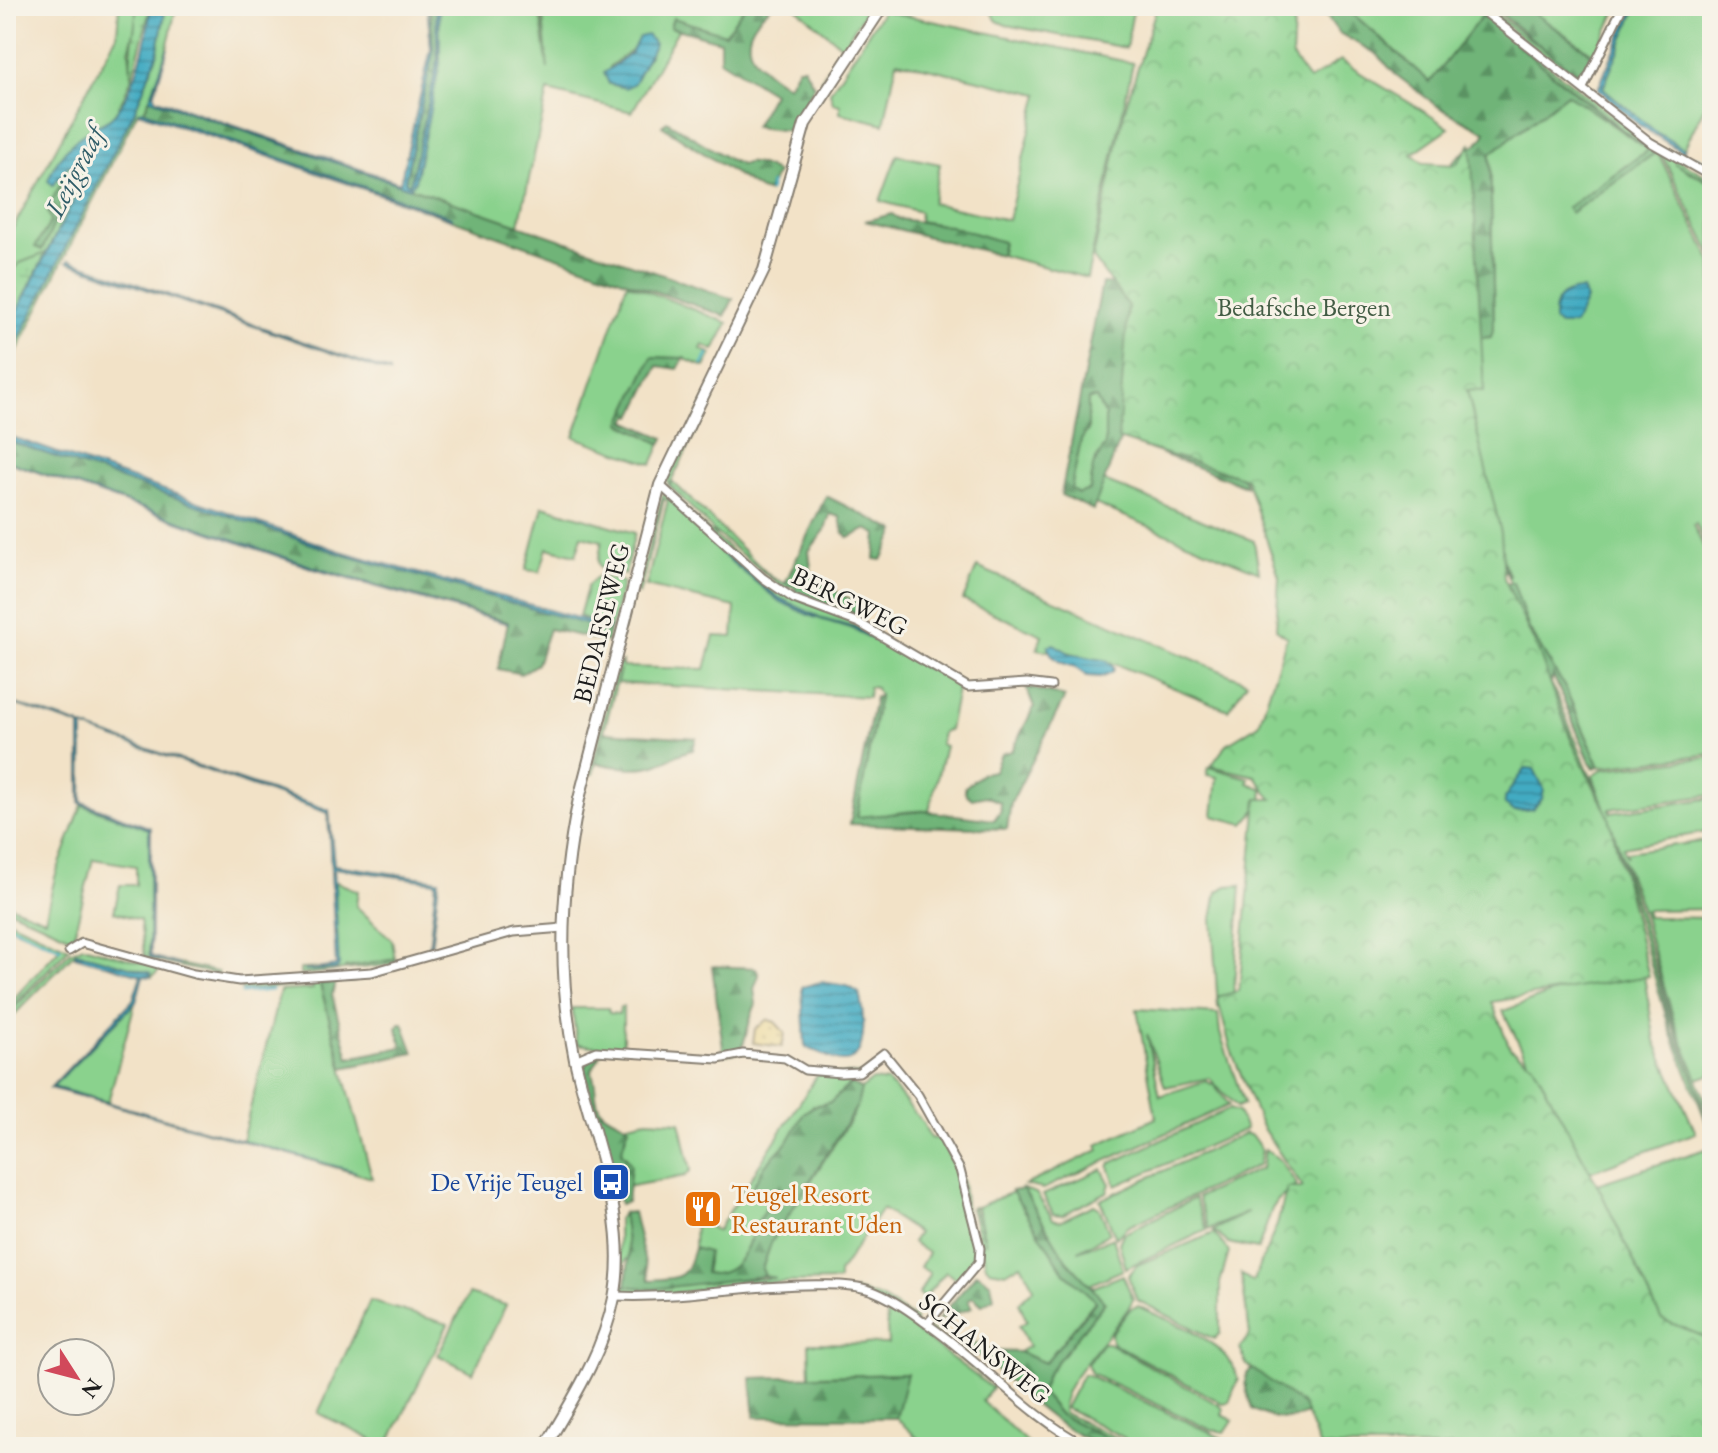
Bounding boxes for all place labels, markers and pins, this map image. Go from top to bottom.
bus stop icon: De Vrije Teugel [590,1161,632,1203]
place label: De Vrije Teugel [430,1165,583,1199]
place label: Teugel Resort Restaurant Uden [731,1177,903,1241]
restaurant icon: Teugel Resort Restaurant Uden [682,1188,724,1230]

